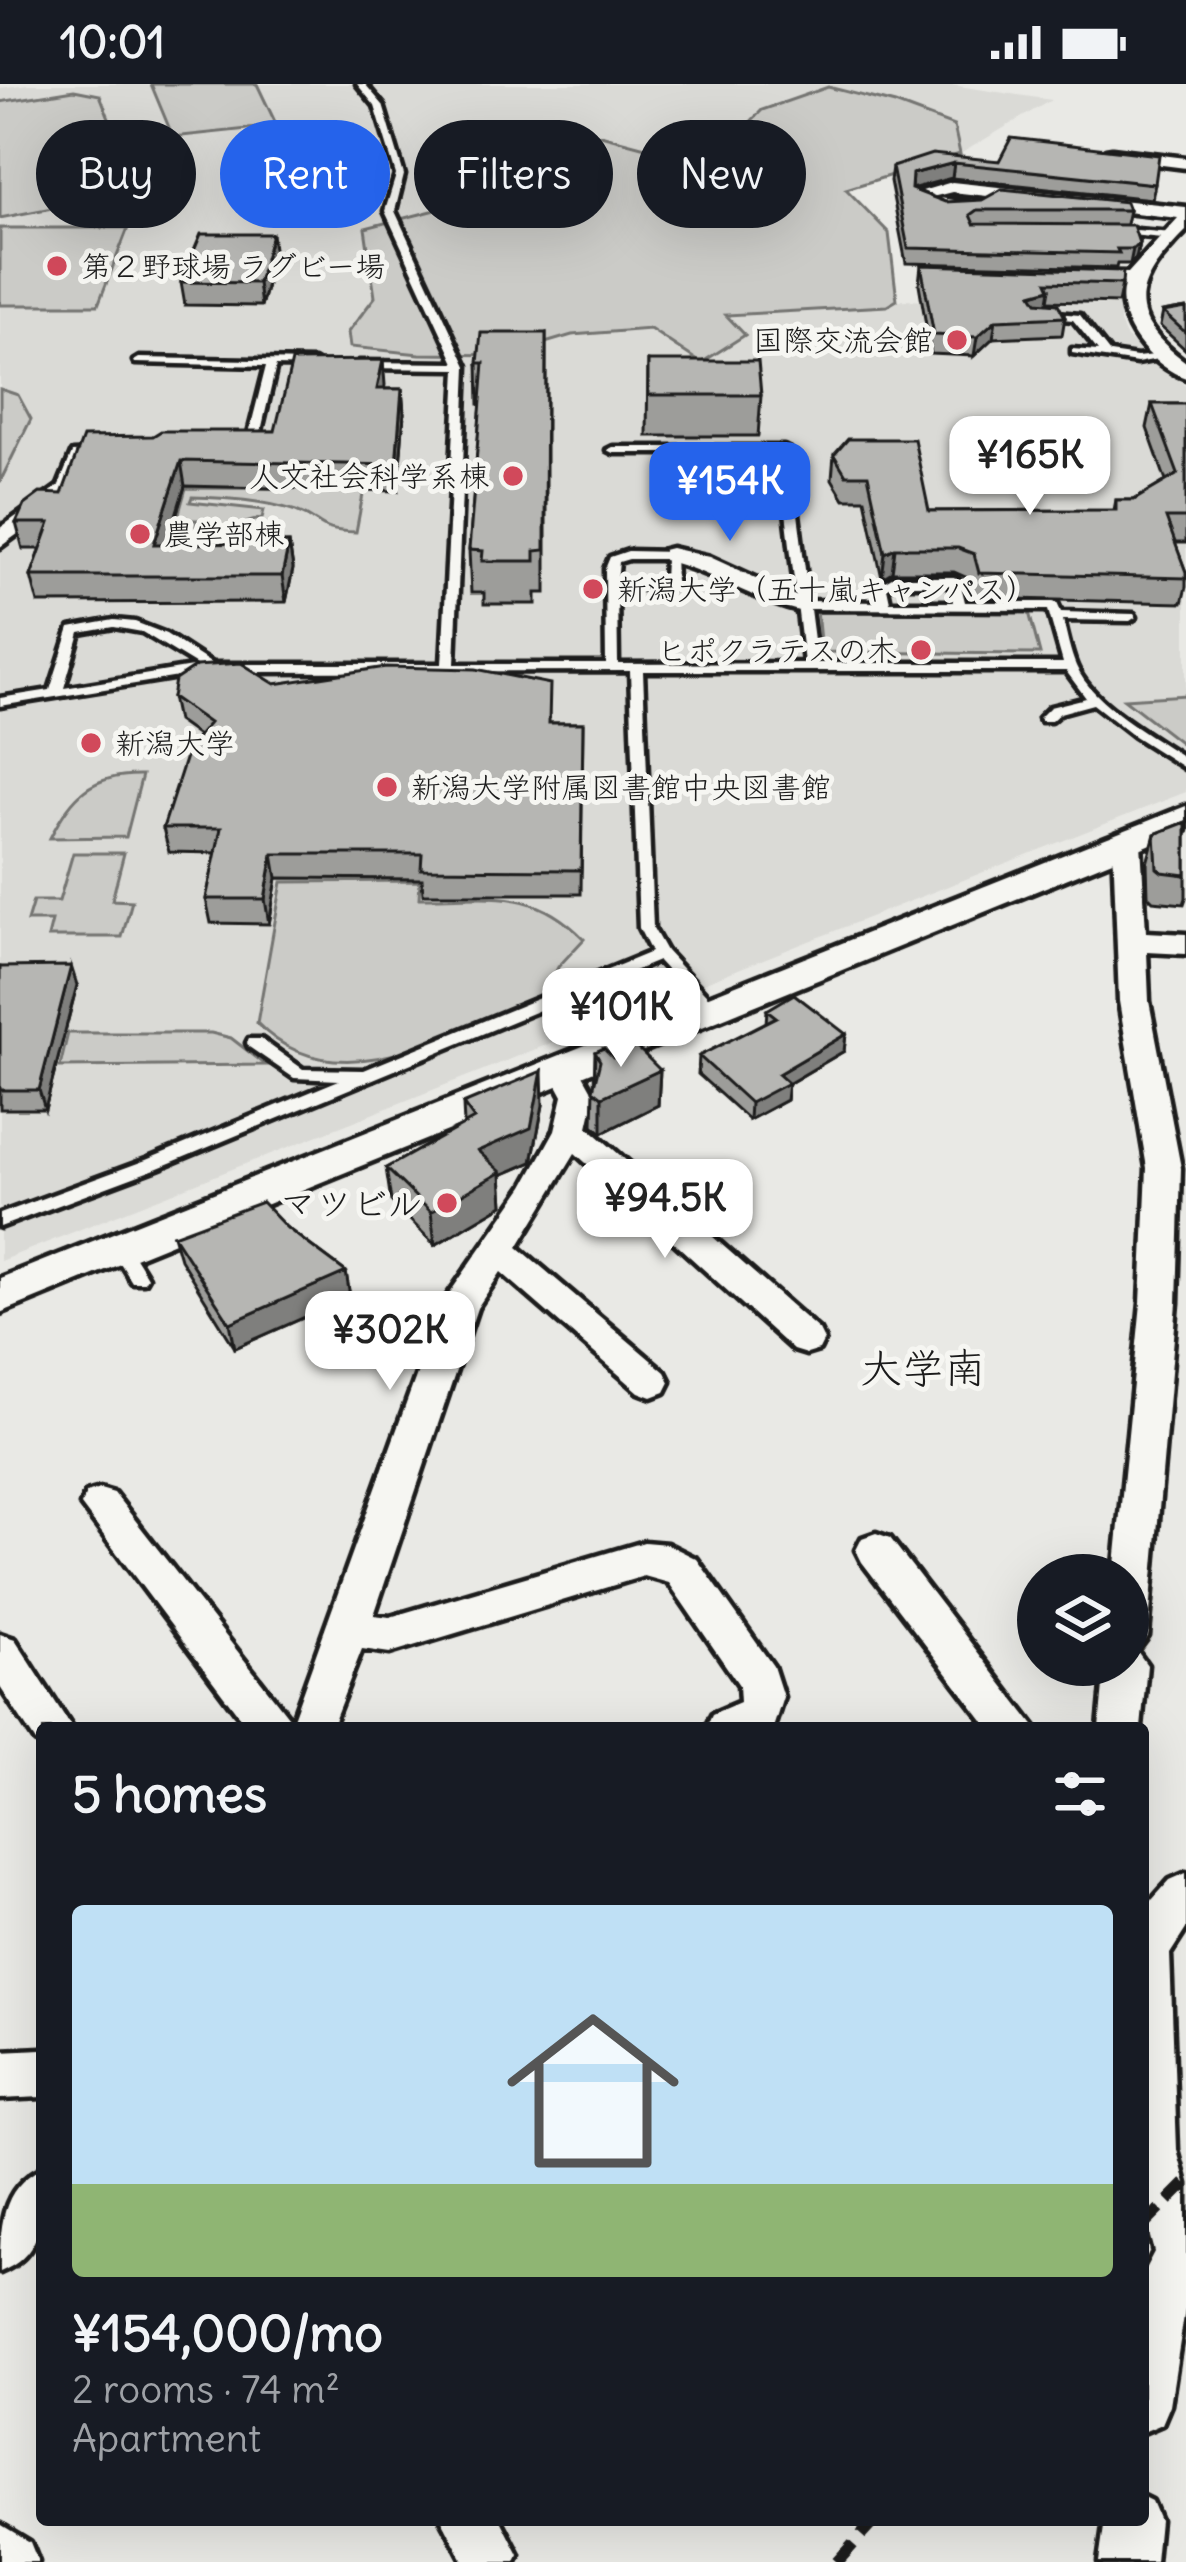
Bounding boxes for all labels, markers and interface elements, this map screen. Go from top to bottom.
text: 10:01 [60,14,165,70]
chip: Buy [36,120,196,228]
chip: Rent [220,120,390,228]
chip: Filters [414,120,613,228]
chip: New [637,120,806,228]
place label: 第２野球場 ラグビー場 [81,247,385,285]
marker: 第２野球場 ラグビー場 [44,253,70,279]
place label: 国際交流会館 [753,321,933,359]
marker: 国際交流会館 [944,327,970,353]
pin: ¥165K [946,416,1114,518]
text: ¥165K [976,430,1084,479]
pin: ¥154K [646,442,814,544]
text: ¥154K [676,456,784,505]
place label: 人文社会科学系棟 [249,457,489,495]
marker: 人文社会科学系棟 [500,463,526,489]
place label: 農学部棟 [164,515,284,553]
marker: 農学部棟 [127,521,153,547]
place label: 新潟大学（五十嵐キャンパス） [617,570,1036,608]
marker: 新潟大学（五十嵐キャンパス） [580,576,606,602]
place label: ヒポクラテスの木 [657,631,897,669]
marker: ヒポクラテスの木 [908,637,934,663]
place label: 新潟大学 [115,724,235,762]
marker: 新潟大学 [78,730,104,756]
place label: 新潟大学附属図書館中央図書館 [411,768,831,806]
marker: 新潟大学附属図書館中央図書館 [374,774,400,800]
pin: ¥101K [537,968,705,1070]
text: ¥101K [569,982,673,1031]
pin: ¥94.5K [567,1159,763,1261]
text: ¥94.5K [604,1173,726,1222]
place label: マツビル [280,1181,423,1226]
marker: マツビル [434,1190,460,1216]
pin: ¥302K [306,1291,474,1393]
text: ¥302K [332,1305,448,1354]
district label: 大学南 [860,1342,986,1394]
map controls [1017,1554,1149,1686]
button: layers [1017,1554,1149,1686]
icon: filters [1047,1761,1113,1827]
text: 5 homes [72,1762,267,1826]
icon: home [485,1983,701,2199]
text: ¥154,000/mo [72,2301,383,2365]
text: 2 rooms · 74 m² [72,2365,340,2414]
text: Apartment [72,2414,261,2463]

